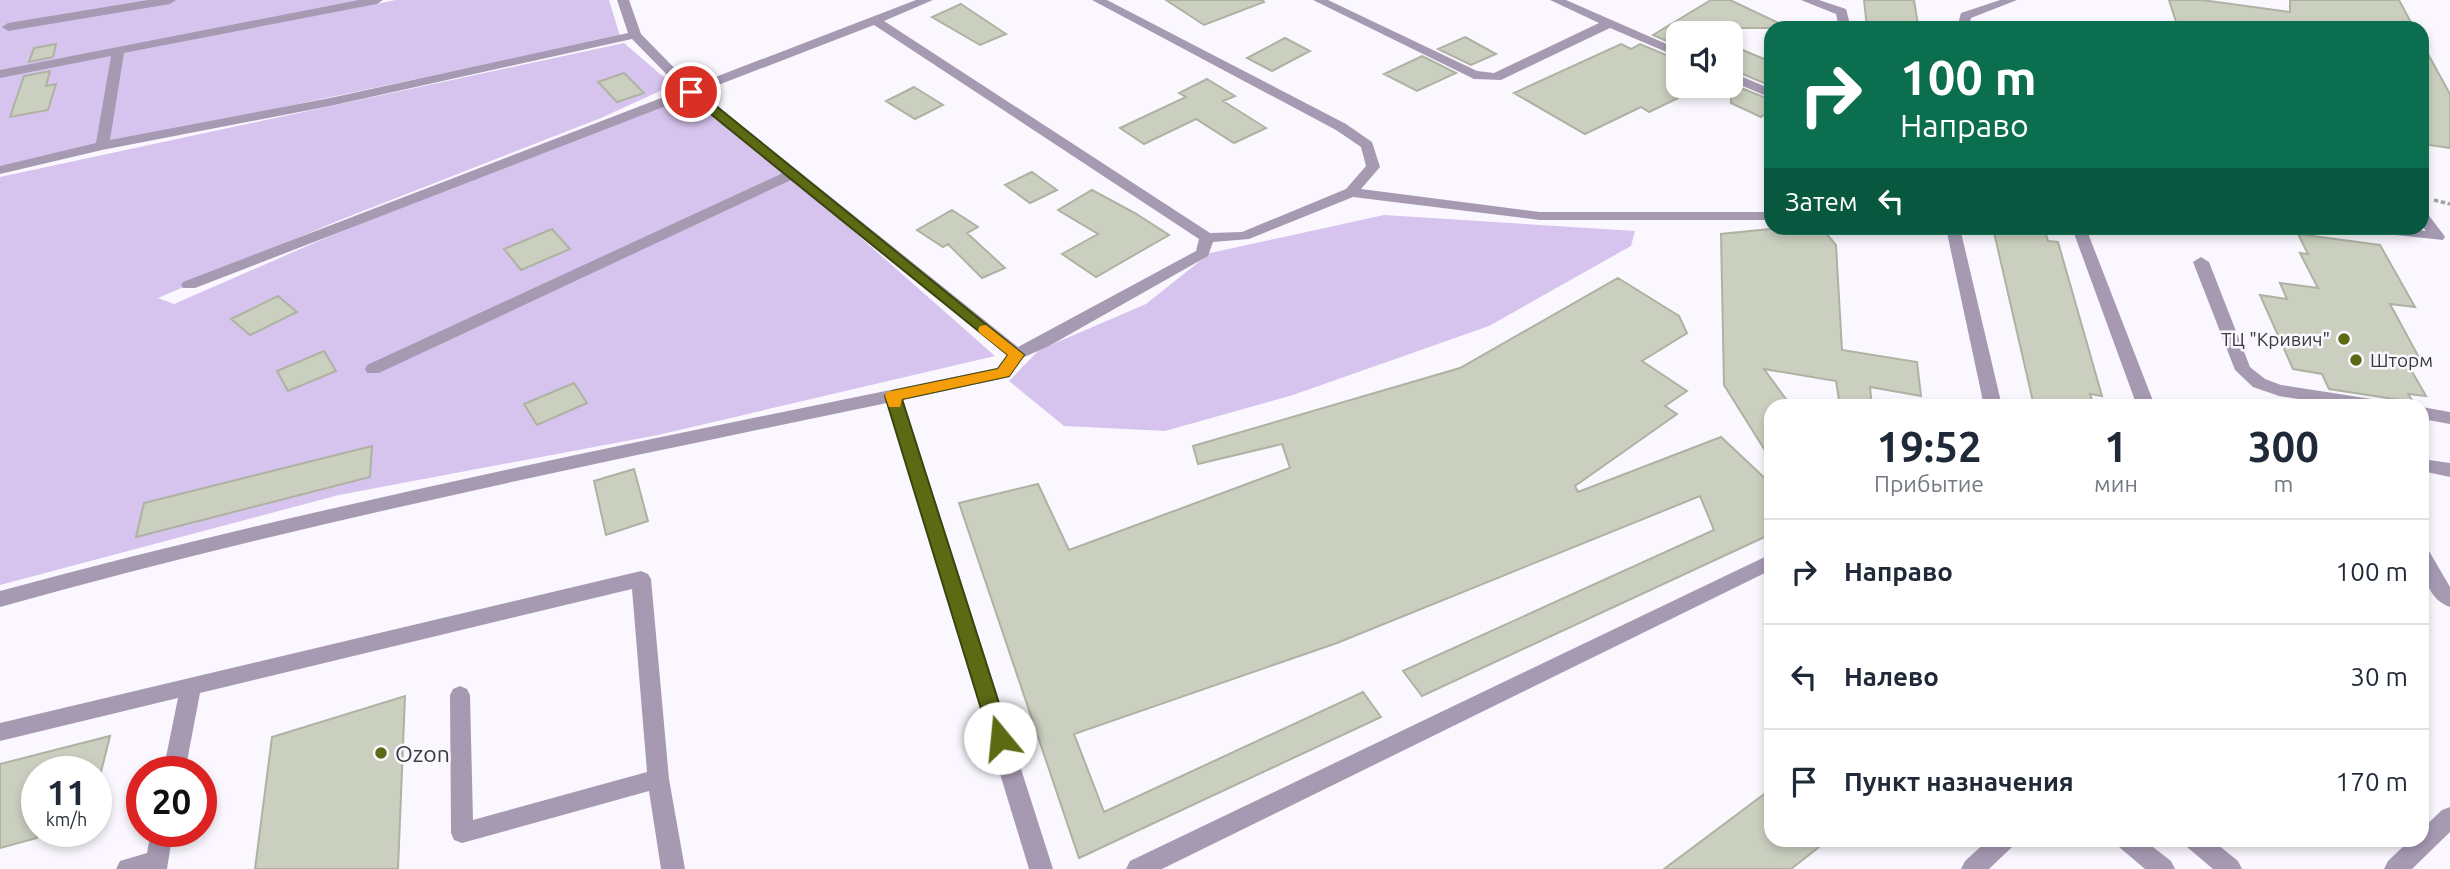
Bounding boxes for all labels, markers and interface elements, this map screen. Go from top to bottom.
map controls [1666,21,1743,98]
button: sound [1666,21,1743,98]
icon: right [1785,49,1876,140]
text: 100 m [1900,49,2037,104]
pin [661,62,721,122]
icon: arrive [672,73,710,111]
text: Направо [1900,107,2029,143]
icon: left [1872,182,1910,220]
text: Затем [1785,187,1858,216]
place label: ТЦ "Кривич" [2221,328,2330,350]
marker: ТЦ "Кривич" [2336,331,2352,347]
place label: Шторм [2370,349,2433,371]
marker: Шторм [2348,352,2364,368]
text: 19:52 [1876,423,1982,470]
text: 1 [2104,423,2128,470]
text: 300 [2248,423,2319,470]
text: Прибытие [1874,471,1984,496]
text: мин [2094,471,2138,496]
text: m [2273,471,2293,496]
icon: right [1785,553,1823,591]
text: Направо [1844,557,1953,586]
text: 100 m [2336,557,2408,586]
icon: left [1785,658,1823,696]
text: Налево [1844,662,1939,691]
text: 30 m [2350,662,2408,691]
position arrow [963,701,1037,775]
place label: Ozon [395,741,450,766]
marker: Ozon [373,745,389,761]
speed limit sign: 20 [126,756,217,847]
icon: arrive [1785,763,1823,801]
text: Пункт назначения [1844,767,2074,796]
text: 170 m [2336,767,2408,796]
text: 11 [47,772,86,812]
text: km/h [46,809,87,829]

